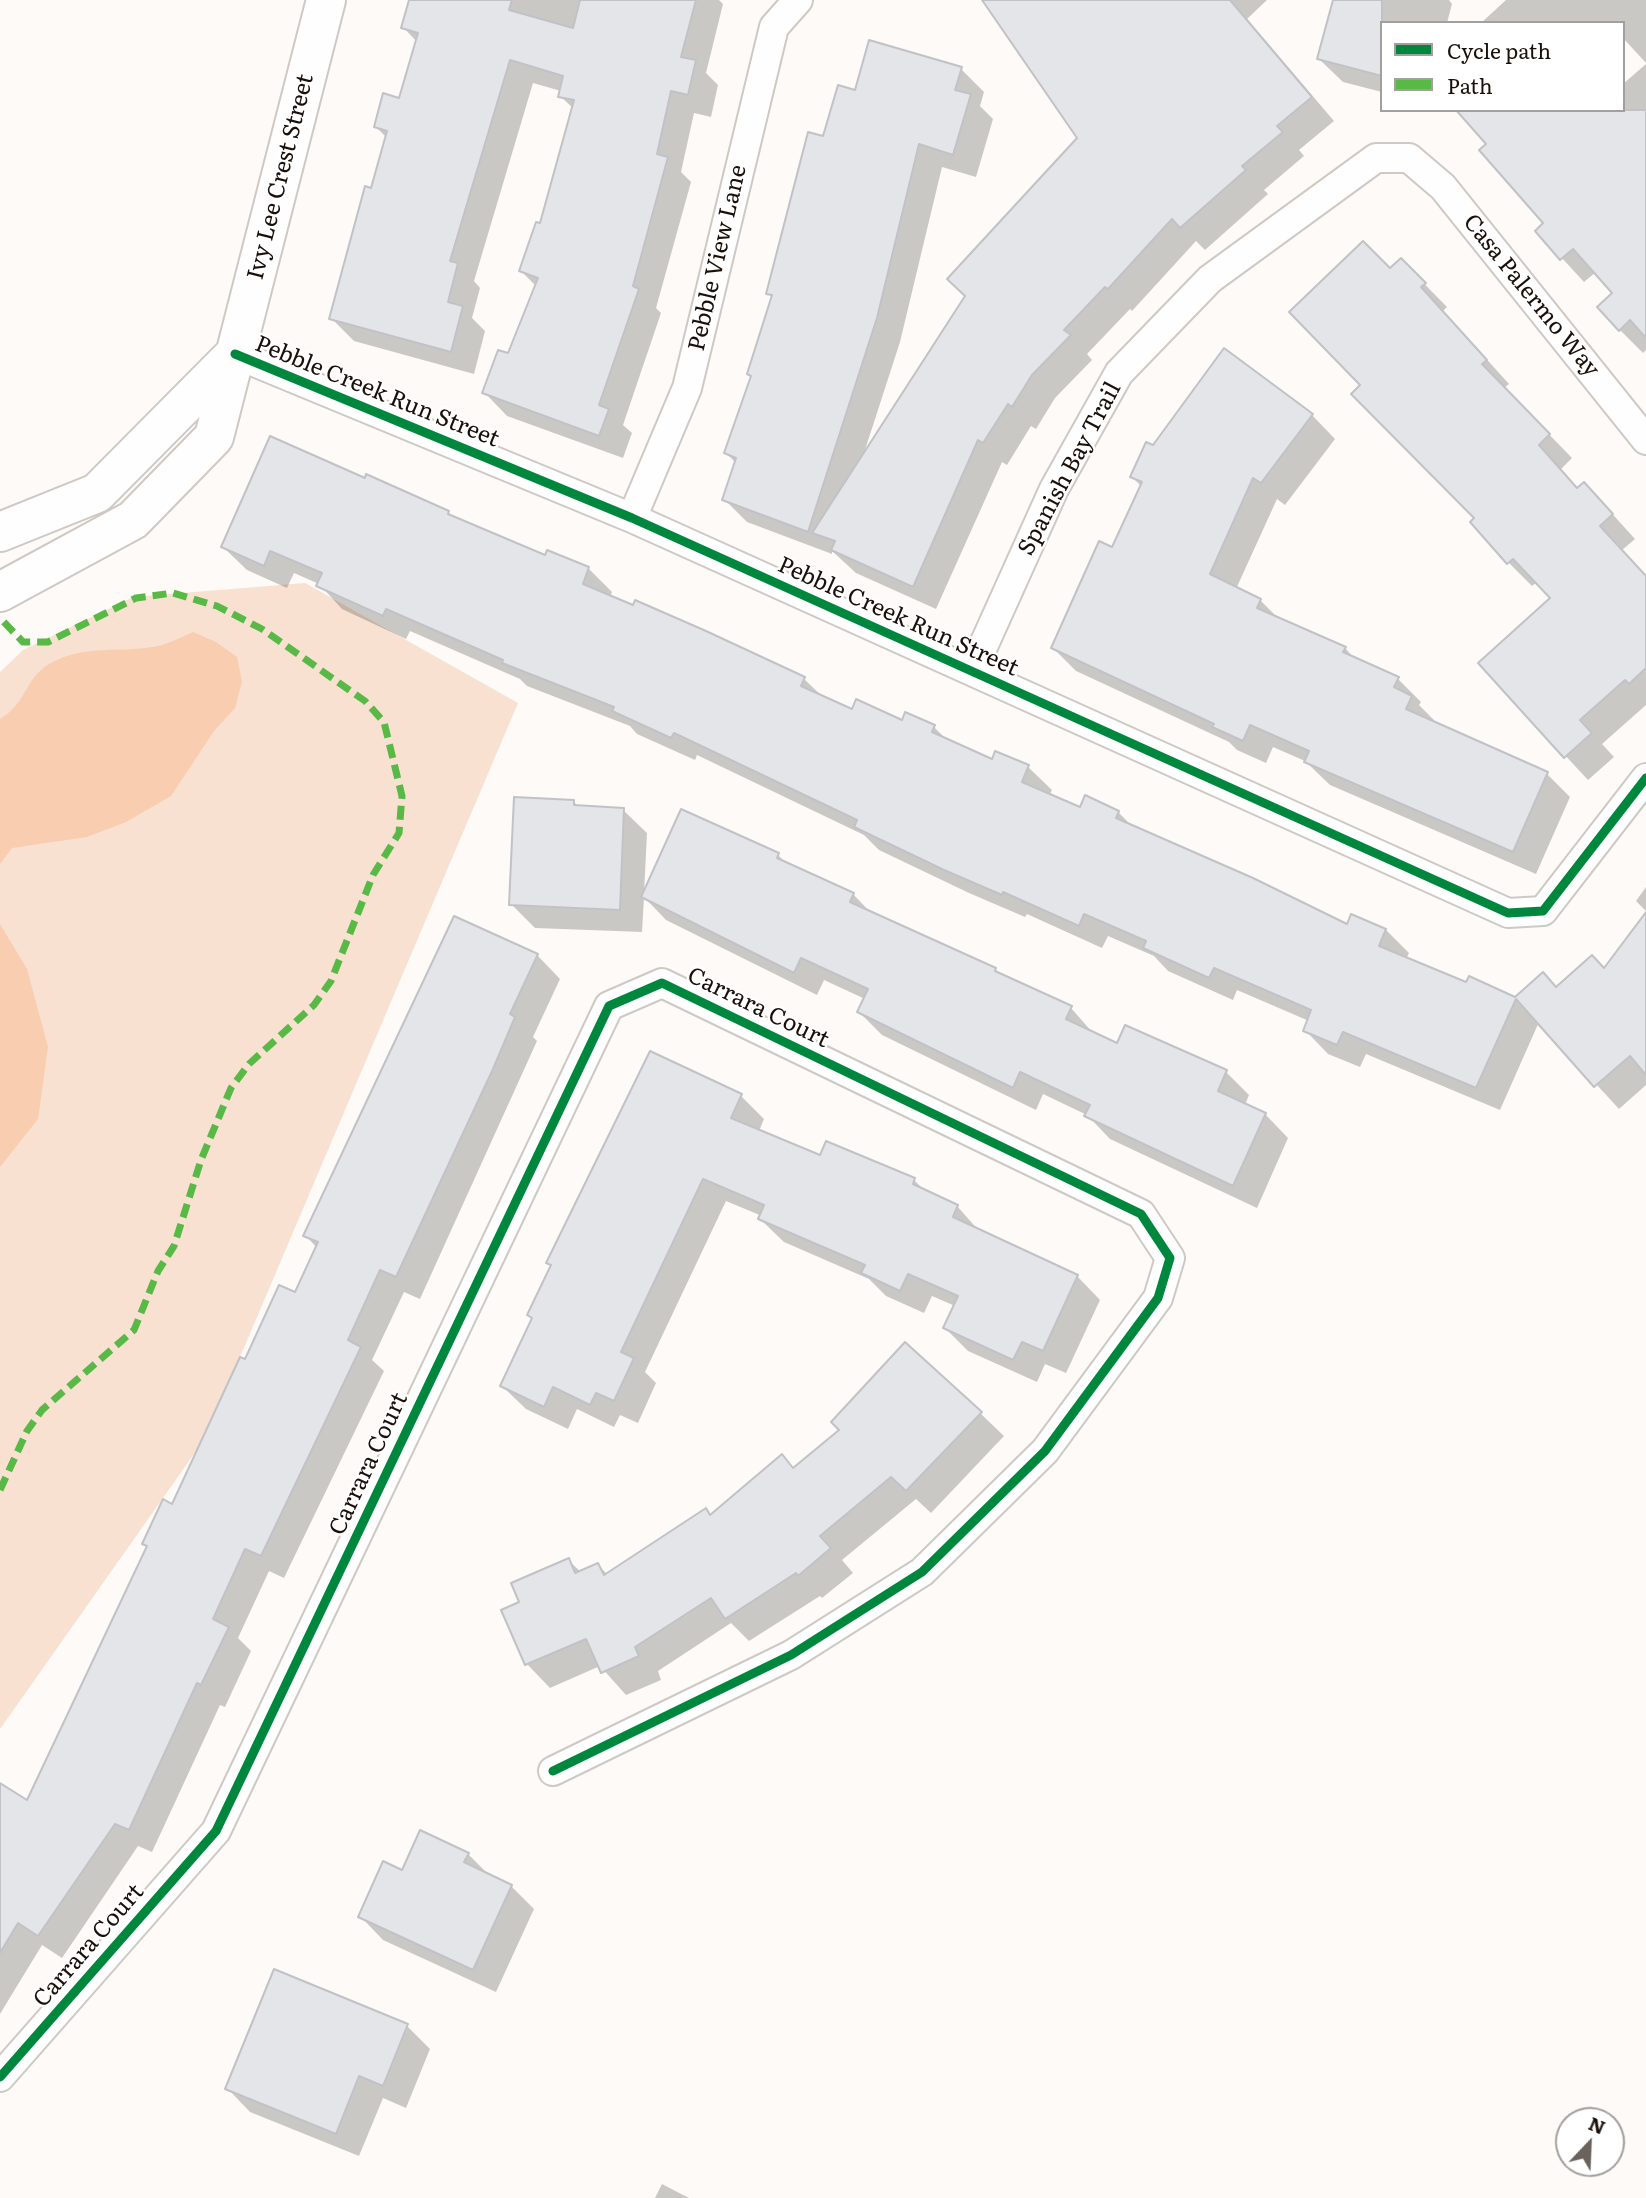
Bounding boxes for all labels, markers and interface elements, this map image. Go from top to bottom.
legend [1380,21,1625,112]
text: Cycle path [1447,34,1551,65]
text: Path [1447,69,1493,100]
street label: Ivy Lee Crest Street [242,71,320,283]
street label: Pebble View Lane [683,162,753,354]
street label: Casa Palermo Way [1457,209,1605,383]
street label: Pebble Creek Run Street [251,330,503,454]
street label: Spanish Bay Trail [1013,378,1127,560]
street label: Pebble Creek Run Street [773,551,1023,683]
street label: Carrara Court [683,962,833,1054]
street label: Carrara Court [324,1388,414,1540]
street label: Carrara Court [28,1879,150,2013]
north arrow [1555,2107,1625,2177]
text: N [1585,2109,1610,2141]

